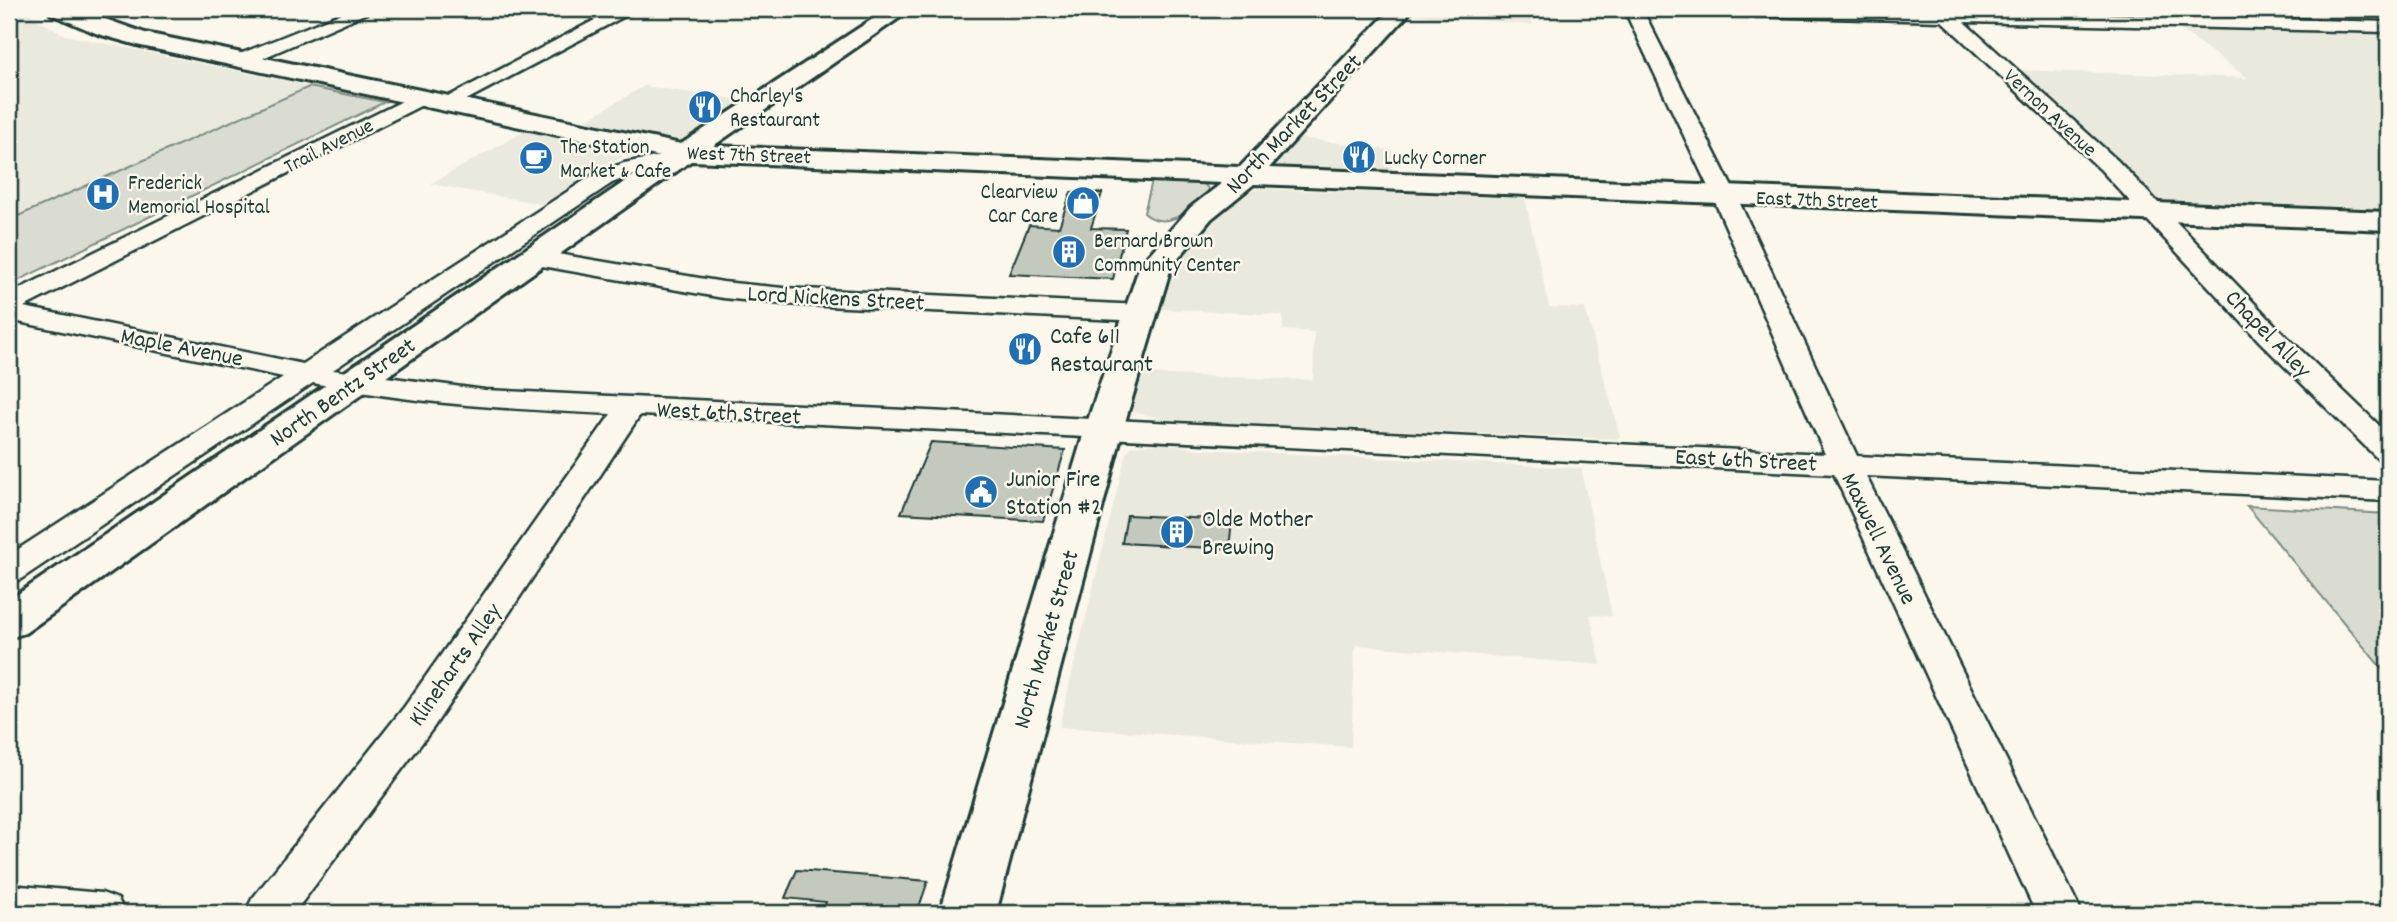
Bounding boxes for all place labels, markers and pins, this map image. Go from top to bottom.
place label: Charley's Restaurant [730,83,820,137]
restaurant icon: Charley's Restaurant [686,88,724,126]
place label: The Station Market & Cafe [560,134,671,188]
restaurant icon: Lucky Corner [1340,138,1378,176]
cafe icon: The Station Market & Cafe [517,139,555,177]
place label: Lucky Corner [1384,145,1486,175]
place label: Frederick Memorial Hospital [128,170,270,224]
hospital icon: Frederick Memorial Hospital [84,175,122,213]
place label: Clearview Car Care [980,179,1058,233]
shop icon: Clearview Car Care [1064,184,1102,222]
place label: Bernard Brown Community Center [1094,228,1241,282]
building icon: Bernard Brown Community Center [1050,233,1088,271]
place label: Cafe 611 Restaurant [1050,321,1153,383]
restaurant icon: Cafe 611 Restaurant [1006,330,1044,368]
place label: Junior Fire Station #2 [1006,464,1101,526]
public building icon: Junior Fire Station #2 [962,473,1000,511]
place label: Olde Mother Brewing [1202,504,1313,566]
building icon: Olde Mother Brewing [1158,513,1196,551]

